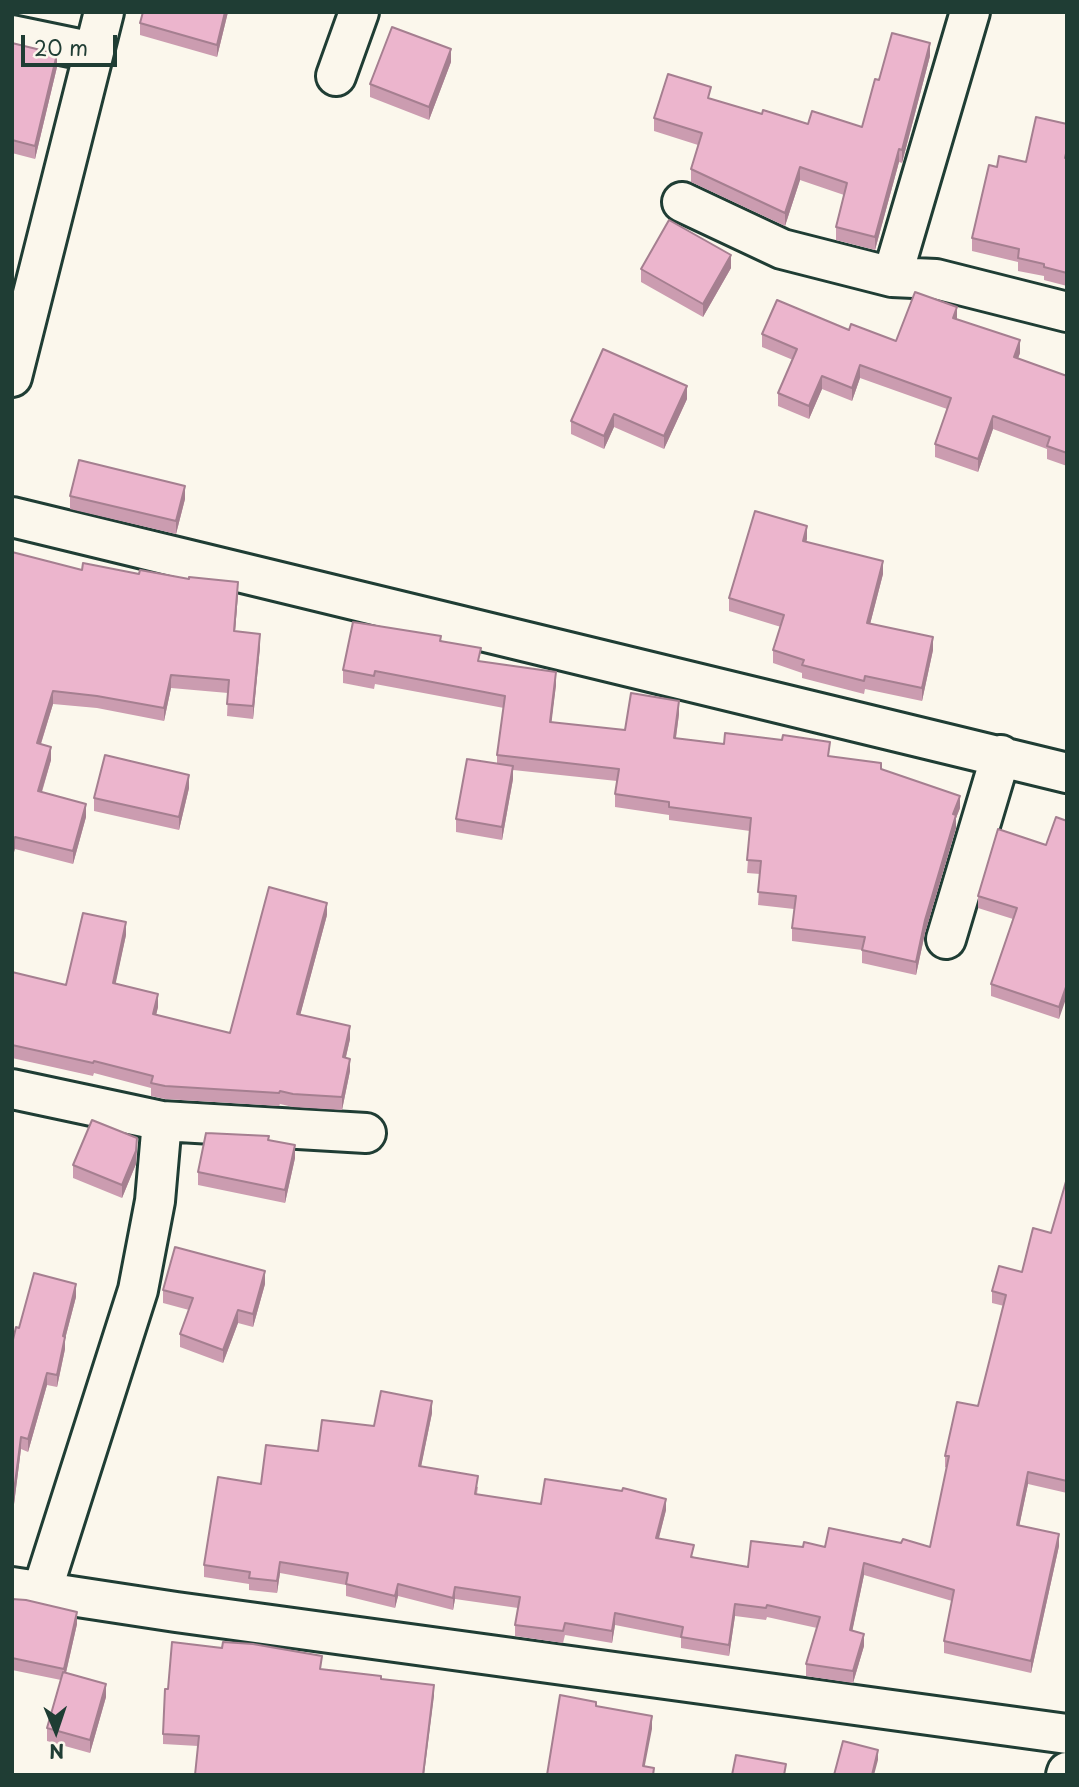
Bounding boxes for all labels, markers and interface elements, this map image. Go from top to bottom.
scale bar [24,21,121,65]
text: 20 m [34,31,88,63]
north arrow [21,1696,91,1766]
text: N [49,1738,65,1766]

